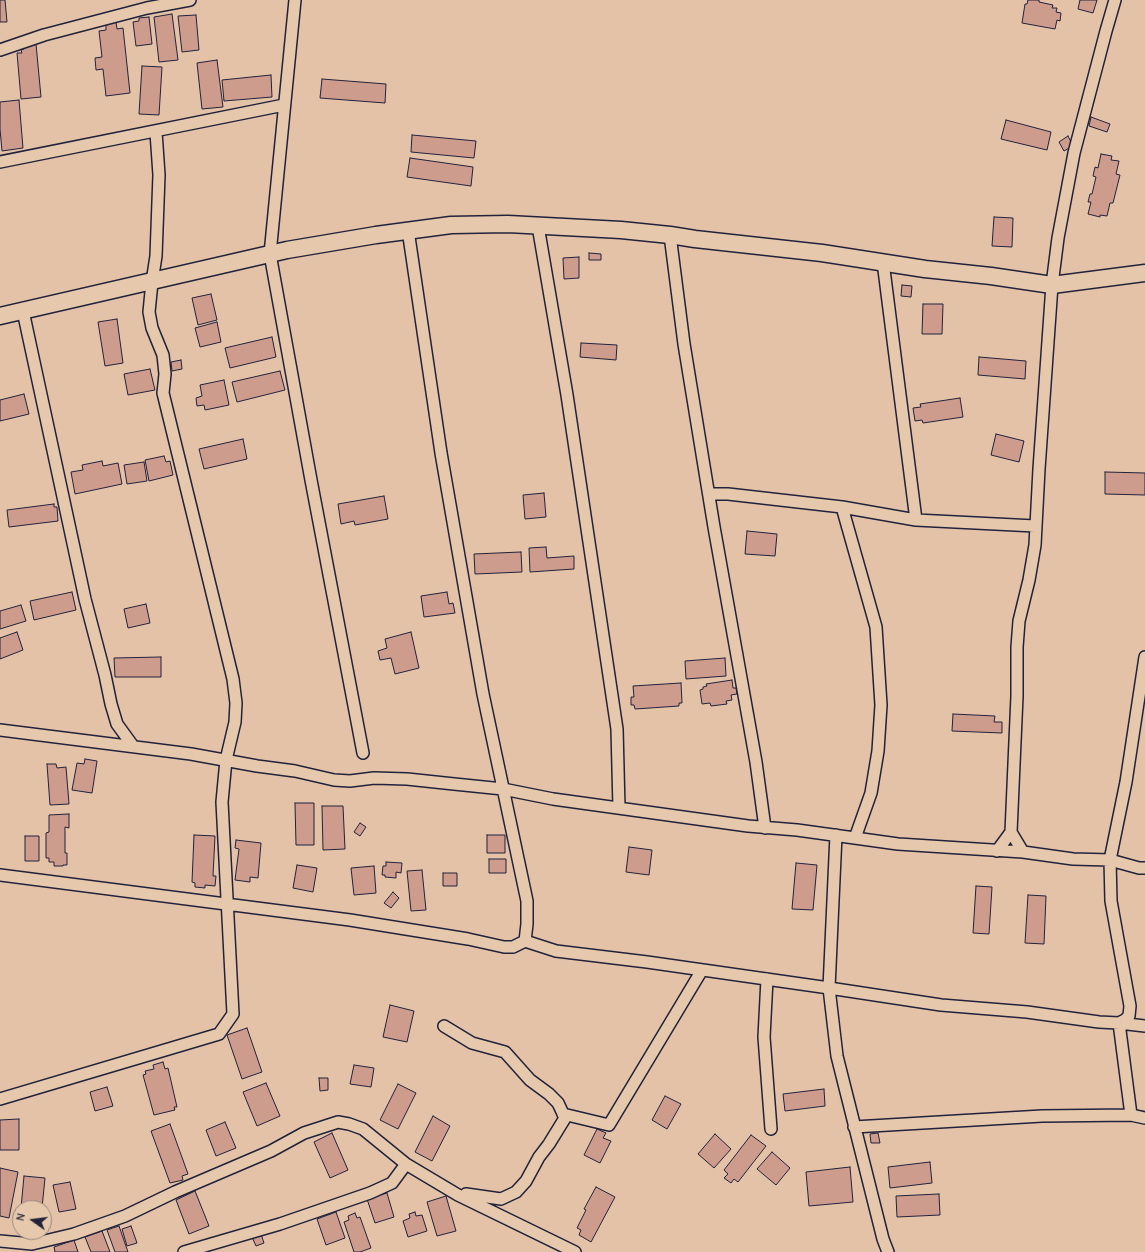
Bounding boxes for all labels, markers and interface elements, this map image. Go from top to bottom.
north arrow [12,1200,52,1240]
text: N [14,1212,28,1222]

